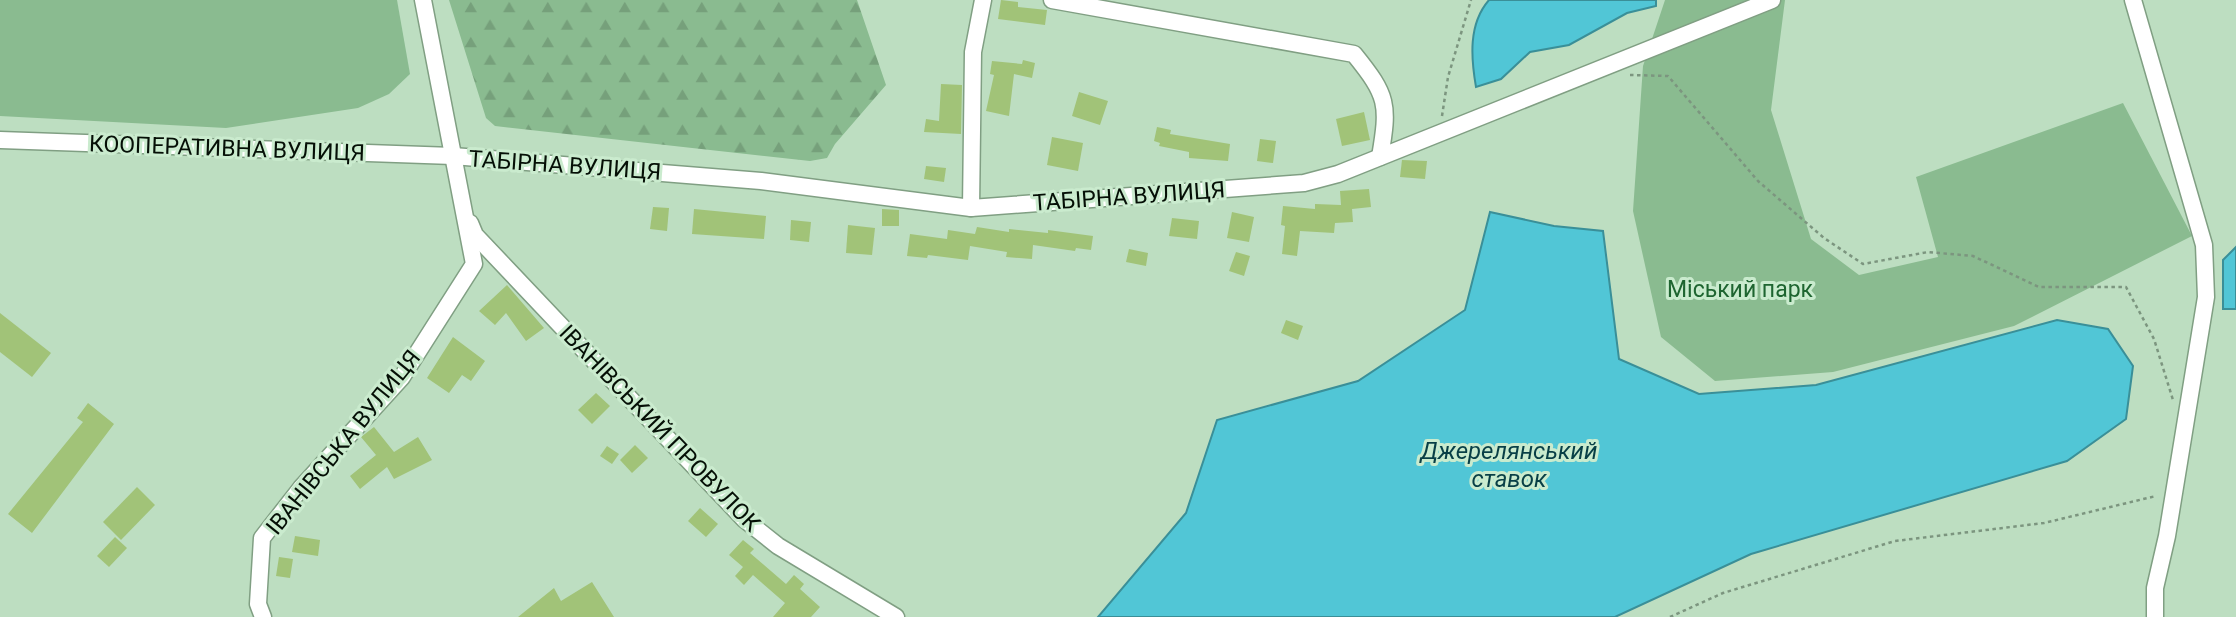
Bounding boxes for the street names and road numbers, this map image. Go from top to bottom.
street label: КООПЕРАТИВНА ВУЛИЦЯ [89,130,365,167]
street label: ТАБІРНА ВУЛИЦЯ [468,145,662,186]
street label: ТАБІРНА ВУЛИЦЯ [1032,176,1226,217]
street label: ІВАНІВСЬКИЙ ПРОВУЛОК [554,319,766,537]
street label: ІВАНІВСЬКА ВУЛИЦЯ [261,345,426,540]

